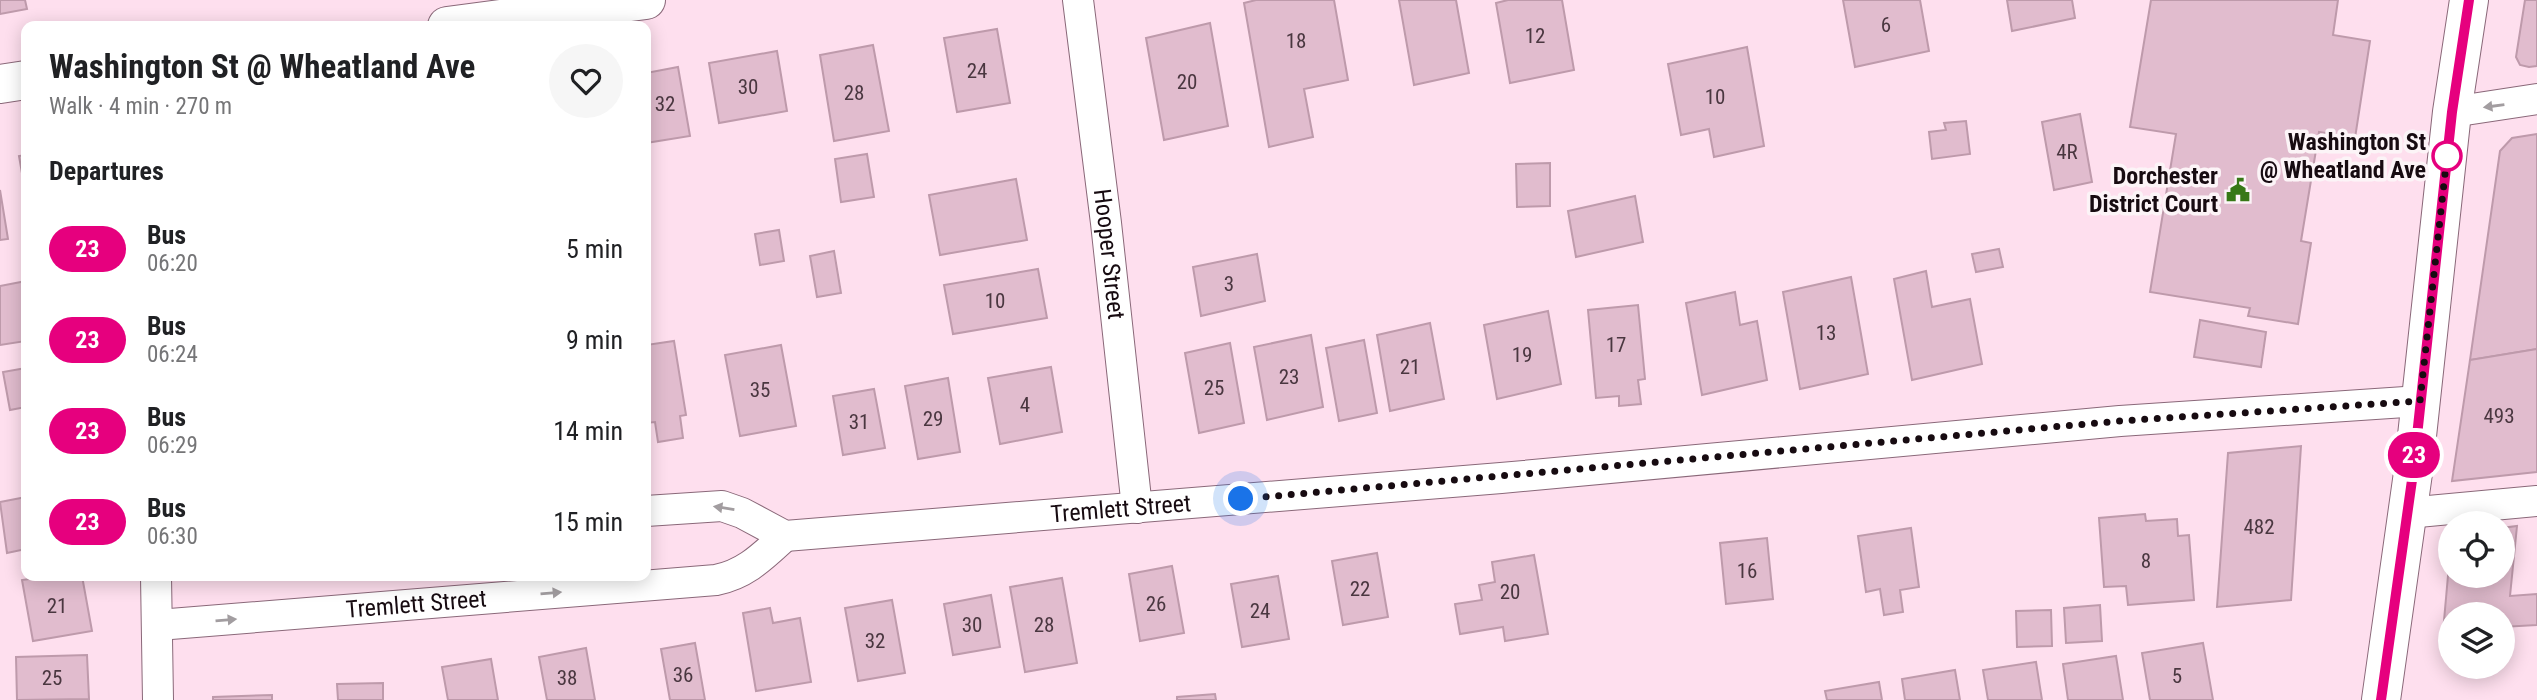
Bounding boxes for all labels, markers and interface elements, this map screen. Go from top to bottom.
house number: 6 [1881,13,1891,37]
house number: 12 [1525,24,1545,48]
house number: 18 [1286,29,1306,53]
button: heart [549,44,623,118]
text: Washington St @ Wheatland Ave [49,47,475,86]
house number: 24 [967,59,987,83]
house number: 20 [1177,70,1197,94]
house number: 30 [738,75,758,99]
house number: 28 [844,81,864,105]
house number: 10 [1705,85,1725,109]
house number: 32 [655,92,675,116]
text: Walk · 4 min · 270 m [49,93,232,120]
one-way arrow [2483,100,2505,111]
place label: Washington St @ Wheatland Ave [2260,128,2426,184]
house number: 4R [2056,140,2078,164]
marker: Washington St @ Wheatland Ave [2432,141,2462,171]
text: Departures [49,156,164,186]
place label: Dorchester District Court [2089,162,2218,218]
public building icon: Dorchester District Court [2224,176,2252,204]
street label: Hooper Street [1088,187,1130,321]
text: Bus [147,220,186,250]
text: 5 min [566,234,623,264]
text: 23 [75,235,100,263]
text: 06:20 [147,250,198,277]
house number: 3 [1224,272,1234,296]
house number: 10 [985,289,1005,313]
text: Bus [147,311,186,341]
house number: 13 [1816,321,1836,345]
text: 9 min [566,325,623,355]
text: 23 [75,326,100,354]
house number: 17 [1606,333,1626,357]
text: 06:24 [147,341,198,368]
house number: 19 [1512,343,1532,367]
house number: 21 [1400,355,1420,379]
house number: 23 [1279,365,1299,389]
house number: 25 [1204,376,1224,400]
house number: 35 [750,378,770,402]
house number: 4 [1020,393,1030,417]
text: Bus [147,402,186,432]
house number: 493 [2483,404,2515,428]
house number: 29 [923,407,943,431]
house number: 31 [849,410,869,434]
text: 14 min [553,416,623,446]
text: 23 [75,417,100,445]
text: 06:29 [147,432,198,459]
line badge: 23 [2382,432,2446,478]
text: 23 [2402,441,2426,469]
your location [1223,481,1258,516]
street label: Tremlett Street [1049,489,1192,528]
text: Bus [147,493,186,523]
one-way arrow [713,502,735,513]
text: 15 min [553,507,623,537]
text: 23 [75,508,100,536]
map controls [2438,511,2515,679]
button: locate [2438,511,2515,588]
house number: 482 [2243,515,2275,539]
text: 06:30 [147,523,198,550]
house number: 8 [2141,549,2151,573]
house number: 16 [1737,559,1757,583]
house number: 22 [1350,577,1370,601]
house number: 20 [1500,580,1520,604]
street label: Tremlett Street [345,585,487,624]
one-way arrow [540,587,562,598]
house number: 26 [1146,592,1166,616]
house number: 21 [47,594,67,618]
house number: 24 [1250,599,1270,623]
button: layers [2438,602,2515,679]
house number: 30 [962,613,982,637]
house number: 28 [1034,613,1054,637]
one-way arrow [215,614,237,625]
house number: 32 [865,629,885,653]
house number: 36 [673,663,693,687]
house number: 5 [2172,664,2182,688]
house number: 25 [42,666,62,690]
house number: 38 [557,666,577,690]

